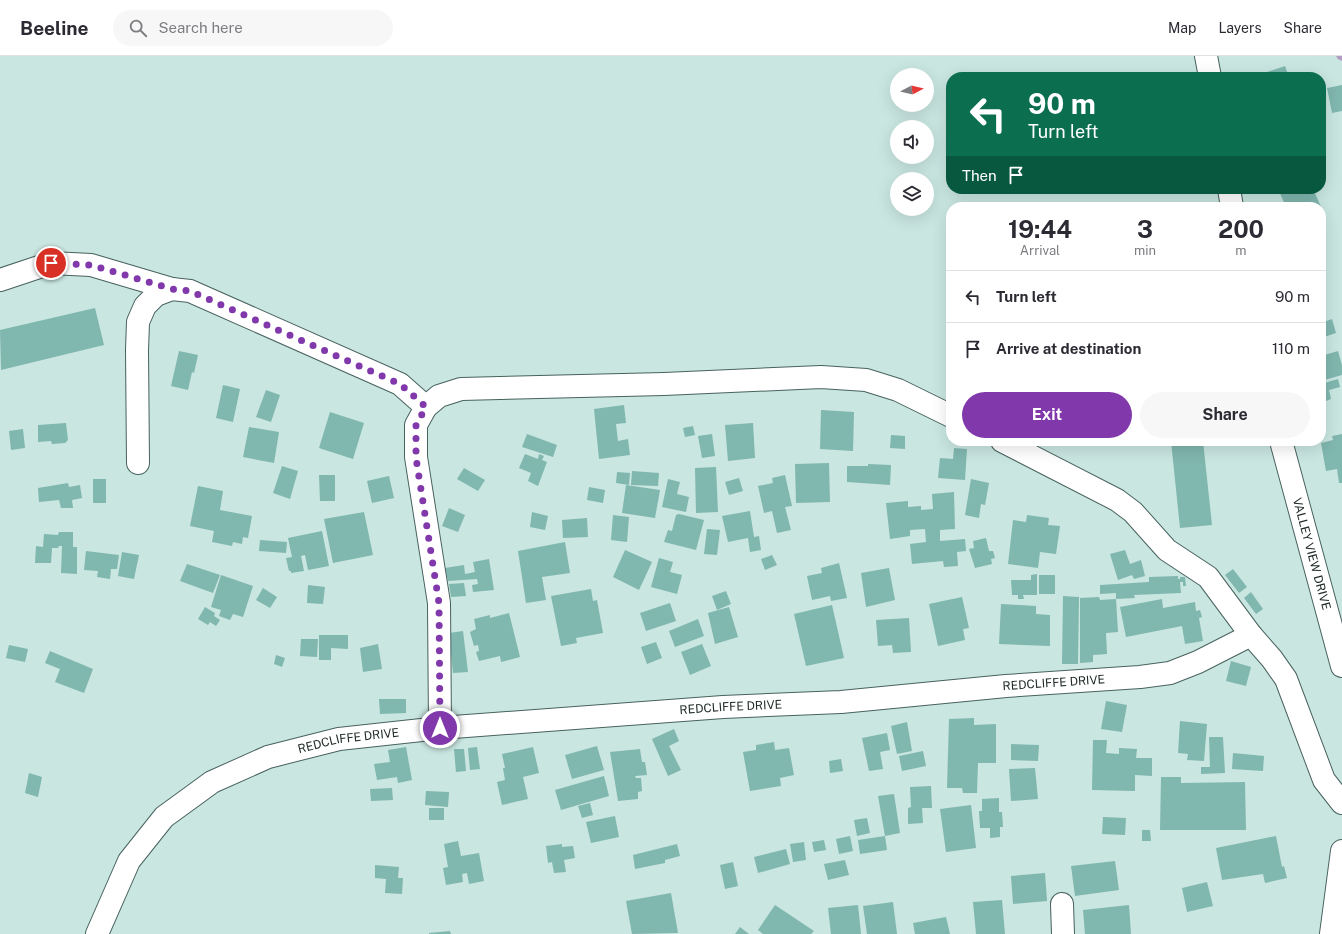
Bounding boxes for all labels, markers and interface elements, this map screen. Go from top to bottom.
search box [113,10,393,46]
text: Beeline [20,17,89,39]
icon: search [127,17,149,39]
text: Search here [159,19,243,36]
text: Map [1168,20,1196,36]
text: Layers [1218,20,1262,36]
text: Share [1284,20,1322,36]
north arrow [890,68,934,112]
map controls [890,68,934,216]
text: 90 m [1028,87,1096,120]
icon: left [962,88,1014,140]
button: sound [890,120,934,164]
text: Turn left [1028,121,1098,142]
icon: arrive [1005,164,1027,186]
text: Then [962,167,997,184]
button: layers [890,172,934,216]
text: 19:44 [1008,215,1072,243]
text: 3 [1137,215,1153,243]
text: 200 [1218,215,1264,243]
text: Arrival [1020,243,1060,258]
text: min [1134,243,1156,258]
text: m [1235,243,1247,258]
pin [34,246,68,280]
icon: arrive [40,252,62,274]
icon: left [962,286,984,308]
text: Turn left [996,288,1057,305]
text: 90 m [1275,288,1310,305]
icon: arrive [962,338,984,360]
text: Arrive at destination [996,340,1141,357]
text: 110 m [1272,340,1310,357]
button: Exit [962,392,1132,438]
button: Share [1140,392,1310,438]
street label: VALLEY VIEW DRIVE [1290,496,1333,611]
street label: REDCLIFFE DRIVE [1002,672,1105,693]
street label: REDCLIFFE DRIVE [679,698,782,717]
position arrow [419,707,461,749]
street label: REDCLIFFE DRIVE [296,726,400,756]

